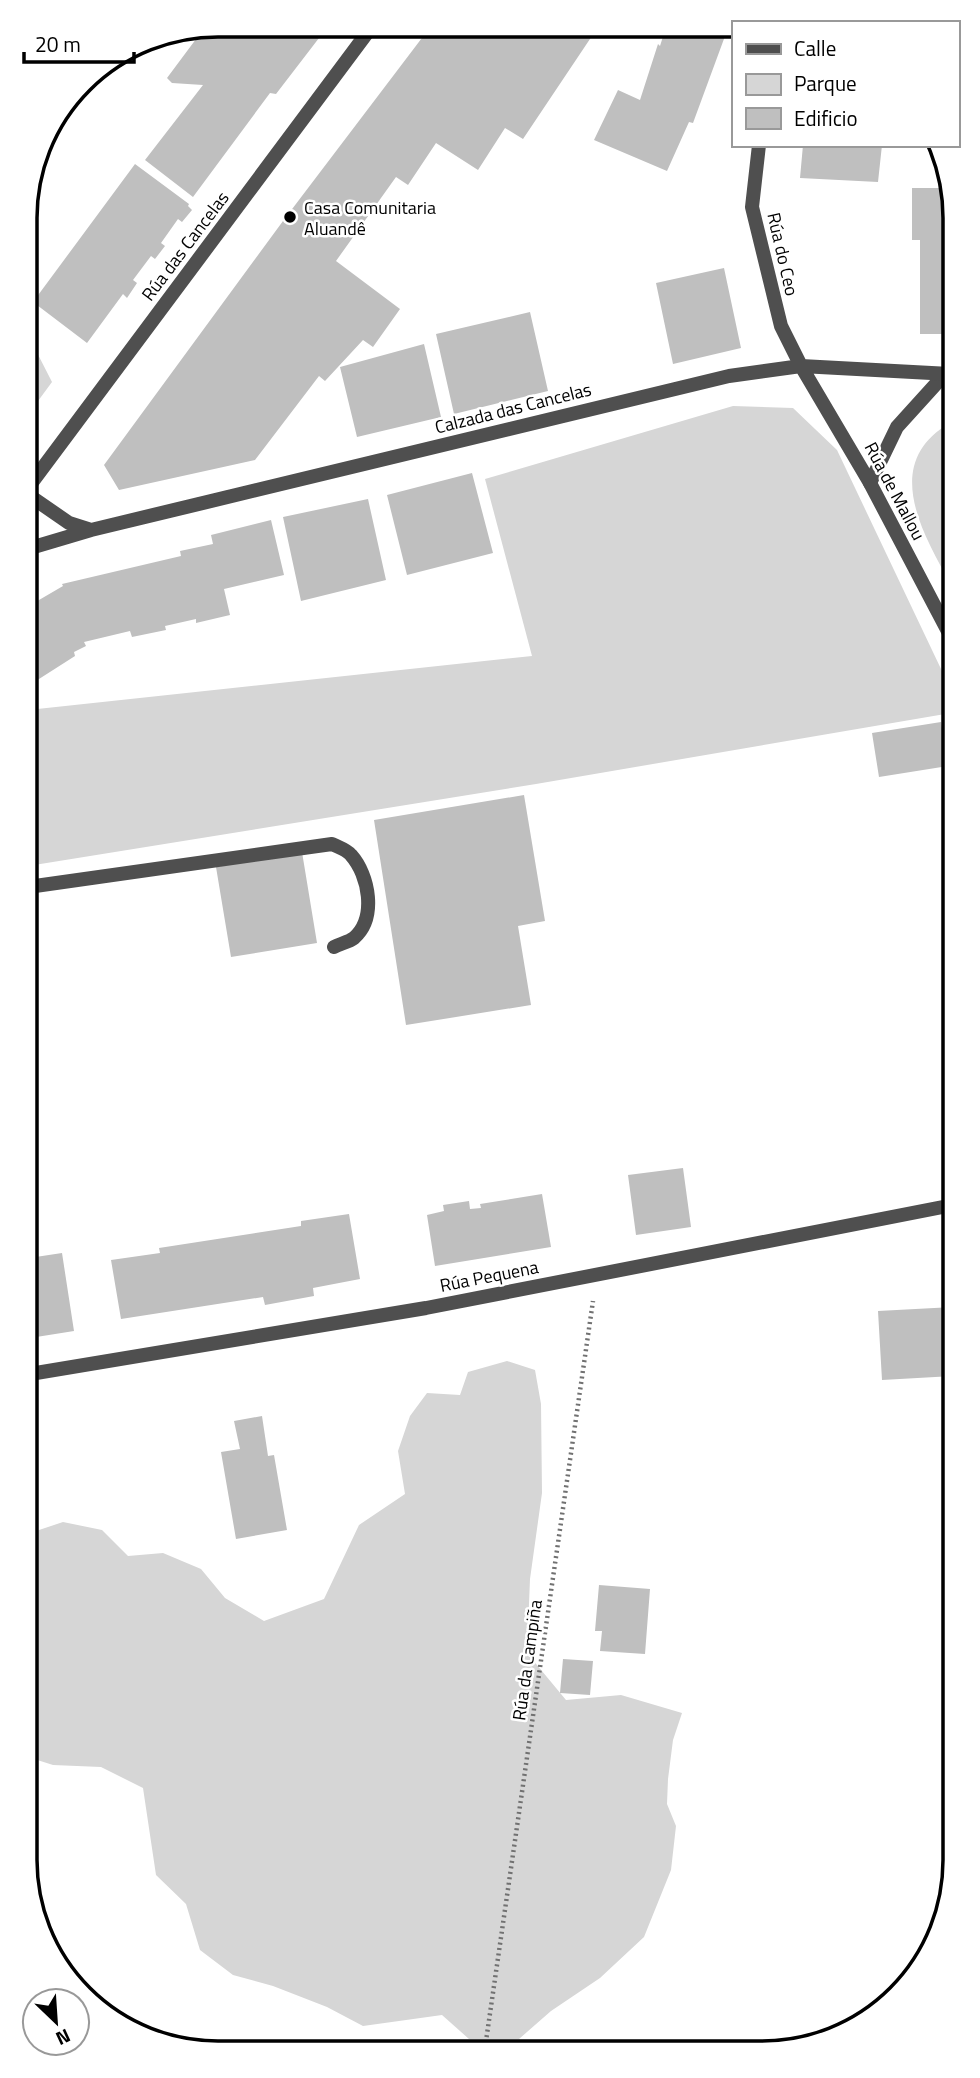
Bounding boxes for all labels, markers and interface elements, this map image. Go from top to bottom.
scale bar [24,21,135,65]
legend [732,21,959,147]
text: 20 m [35,28,81,60]
text: Calle [794,32,836,64]
text: Parque [794,67,857,99]
text: Edificio [794,102,858,134]
street label: Rúa das Cancelas [135,185,235,307]
place label: Casa Comunitaria Aluandê [304,194,436,242]
marker: Casa Comunitaria Aluandê [282,209,298,225]
street label: Rúa do Ceo [760,210,806,298]
street label: Calzada das Cancelas [432,375,594,441]
street label: Rúa de Mallou [858,437,932,545]
street label: Rúa Pequena [437,1253,541,1299]
street label: Rúa da Campiña [505,1598,549,1722]
north arrow [21,1987,91,2057]
text: N [51,2022,75,2054]

